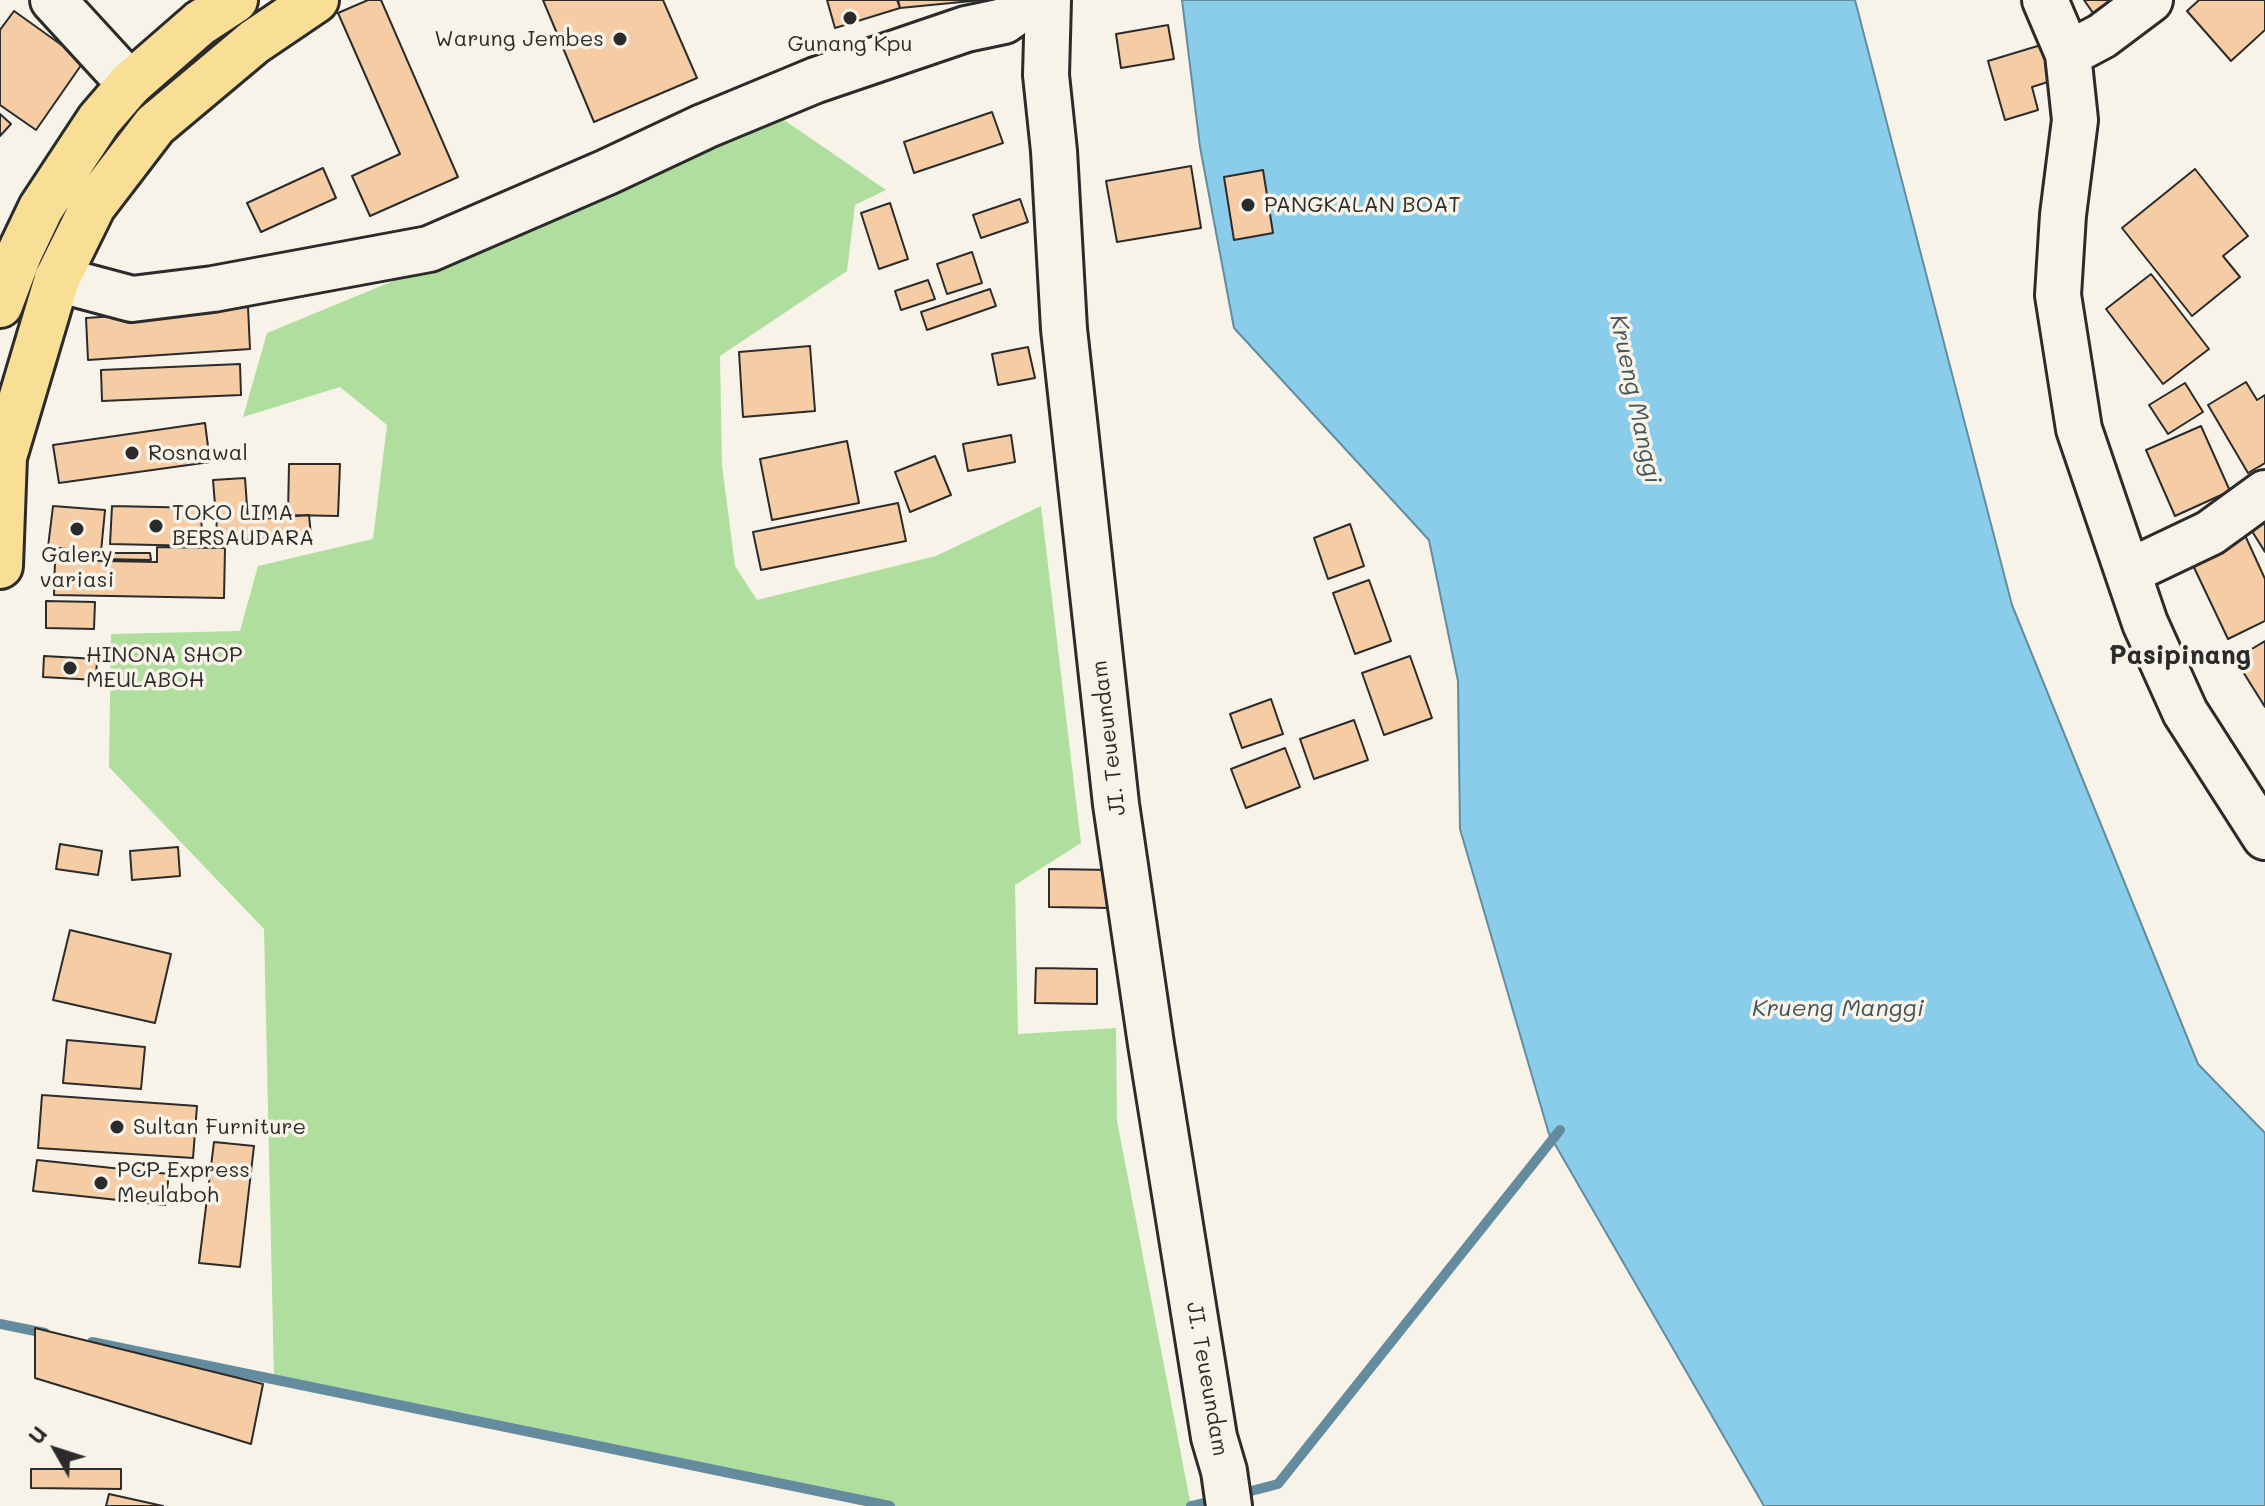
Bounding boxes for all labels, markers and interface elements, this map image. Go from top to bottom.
marker: Gunang Kpu [841,9,859,27]
place label: Warung Jembes [434,26,604,52]
marker: Warung Jembes [611,30,629,48]
place label: Gunang Kpu [787,31,913,57]
place label: PANGKALAN BOAT [1264,192,1461,218]
marker: PANGKALAN BOAT [1239,196,1257,214]
water label: Krueng Manggi [1603,312,1667,486]
place label: Rosnawal [148,440,248,466]
marker: Rosnawal [123,444,141,462]
place label: TOKO LIMA BERSAUDARA [172,500,314,552]
marker: TOKO LIMA BERSAUDARA [147,517,165,535]
marker: Galery variasi [68,520,86,538]
place label: Galery variasi [40,542,114,594]
district label: Pasipinang [2109,640,2251,672]
place label: HINONA SHOP MEULABOH [86,642,242,694]
marker: HINONA SHOP MEULABOH [61,659,79,677]
street label: JI. Teueundam [1086,659,1132,817]
water label: Krueng Manggi [1752,995,1924,1023]
place label: Sultan Furniture [133,1114,306,1140]
marker: Sultan Furniture [108,1118,126,1136]
place label: PCP Express Meulaboh [117,1157,250,1208]
marker: PCP Express Meulaboh [92,1174,110,1192]
street label: JI. Teueundam [1180,1300,1234,1458]
north arrow [16,1410,96,1490]
text: U [21,1419,53,1450]

